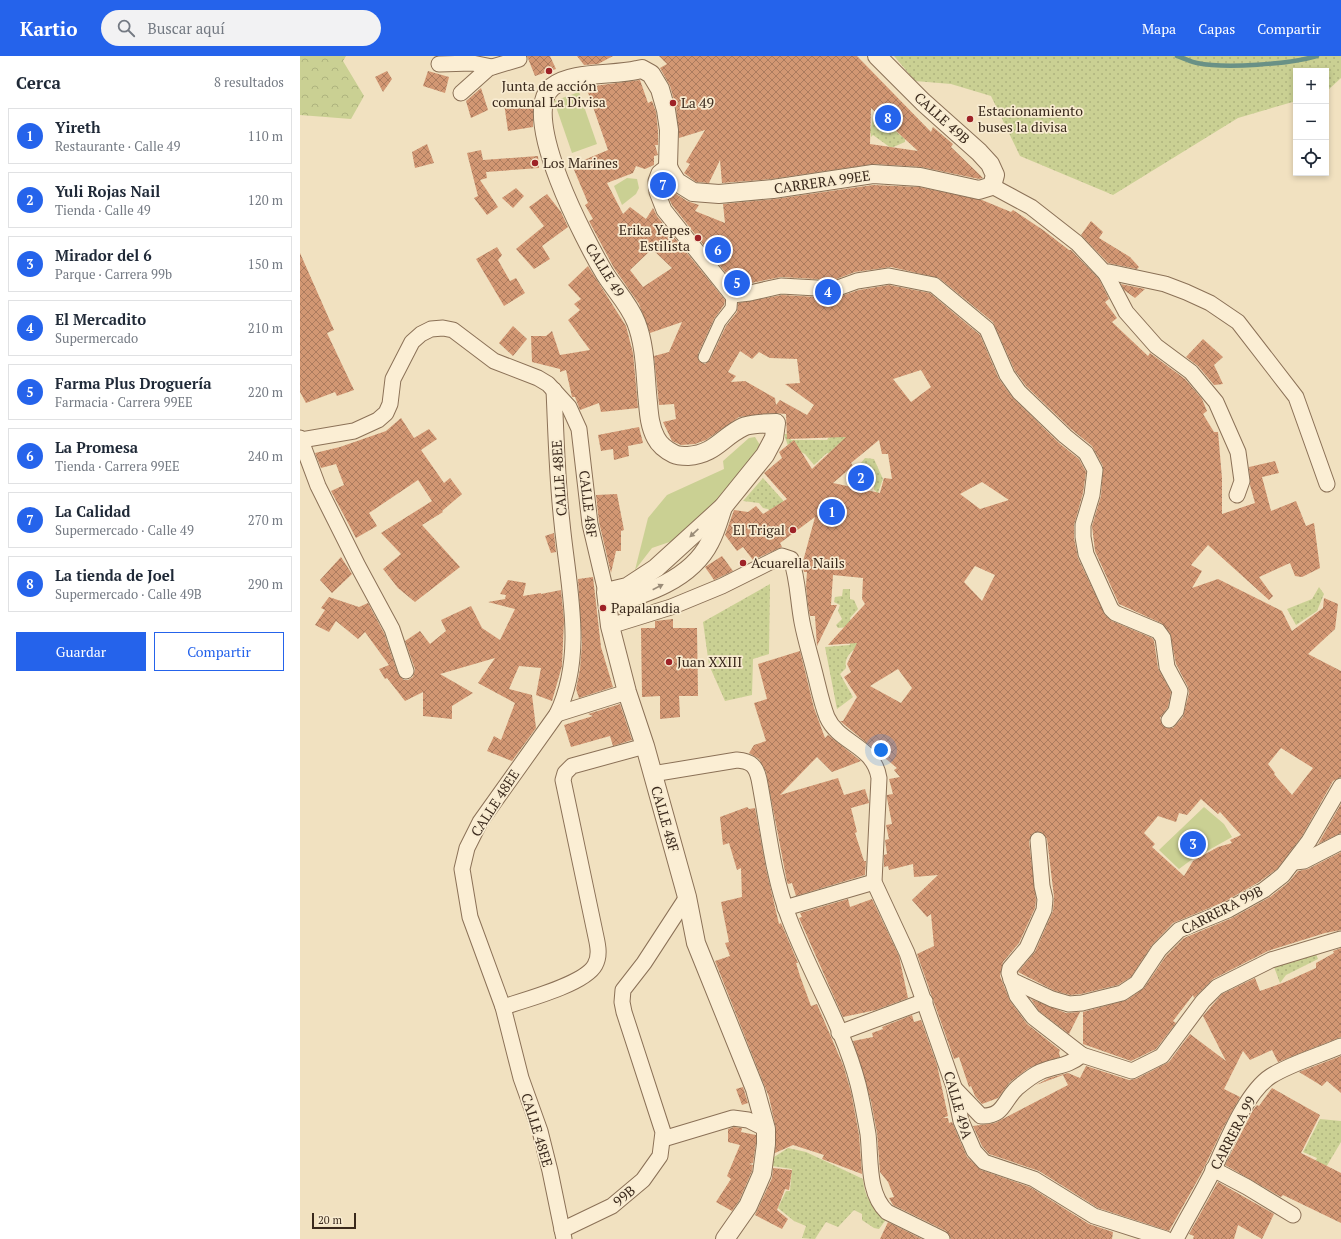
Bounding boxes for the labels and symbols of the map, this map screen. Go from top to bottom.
marker: Junta de acción comunal La Divisa [544,66,554,76]
place label: Junta de acción comunal La Divisa [492,76,606,111]
street label: CALLE 49B [910,88,974,148]
place label: La 49 [681,93,714,112]
marker: La 49 [668,98,678,108]
place label: Estacionamiento buses la divisa [978,101,1083,136]
pin: 8 [875,103,901,133]
marker: Estacionamiento buses la divisa [965,114,975,124]
place label: Los Marines [543,153,618,172]
marker: Los Marines [530,158,540,168]
street label: CARRERA 99EE [773,165,871,198]
pin: 7 [650,170,676,200]
place label: Erika Yepes Estilista [619,220,690,255]
marker: Erika Yepes Estilista [693,233,703,243]
pin: 6 [705,235,731,265]
street label: CALLE 49 [581,239,629,300]
pin: 5 [724,268,750,298]
pin: 4 [815,277,841,307]
street label: CALLE 48EE [546,439,571,517]
pin: 2 [848,463,874,493]
street label: CALLE 48F [575,469,602,539]
pin: 1 [819,497,845,527]
place label: El Trigal [733,520,785,539]
marker: El Trigal [788,525,798,535]
one-way arrow [689,528,699,538]
place label: Acuarella Nails [751,553,845,572]
marker: Acuarella Nails [738,558,748,568]
one-way arrow [652,584,663,590]
place label: Papalandia [611,598,680,617]
marker: Papalandia [598,603,608,613]
place label: Juan XXIII [677,652,742,671]
marker: Juan XXIII [664,657,674,667]
your location [871,740,891,760]
street label: CALLE 48EE [466,766,523,840]
street label: CALLE 48F [647,784,684,854]
pin: 3 [1180,829,1206,859]
street label: CARRERA 99B [1178,881,1266,938]
street label: CALLE 49A [940,1069,977,1141]
street label: CALLE 48EE [517,1091,558,1169]
street label: CARRERA 99 [1205,1093,1260,1173]
street label: 99B [609,1181,639,1210]
scale bar [312,1211,356,1230]

